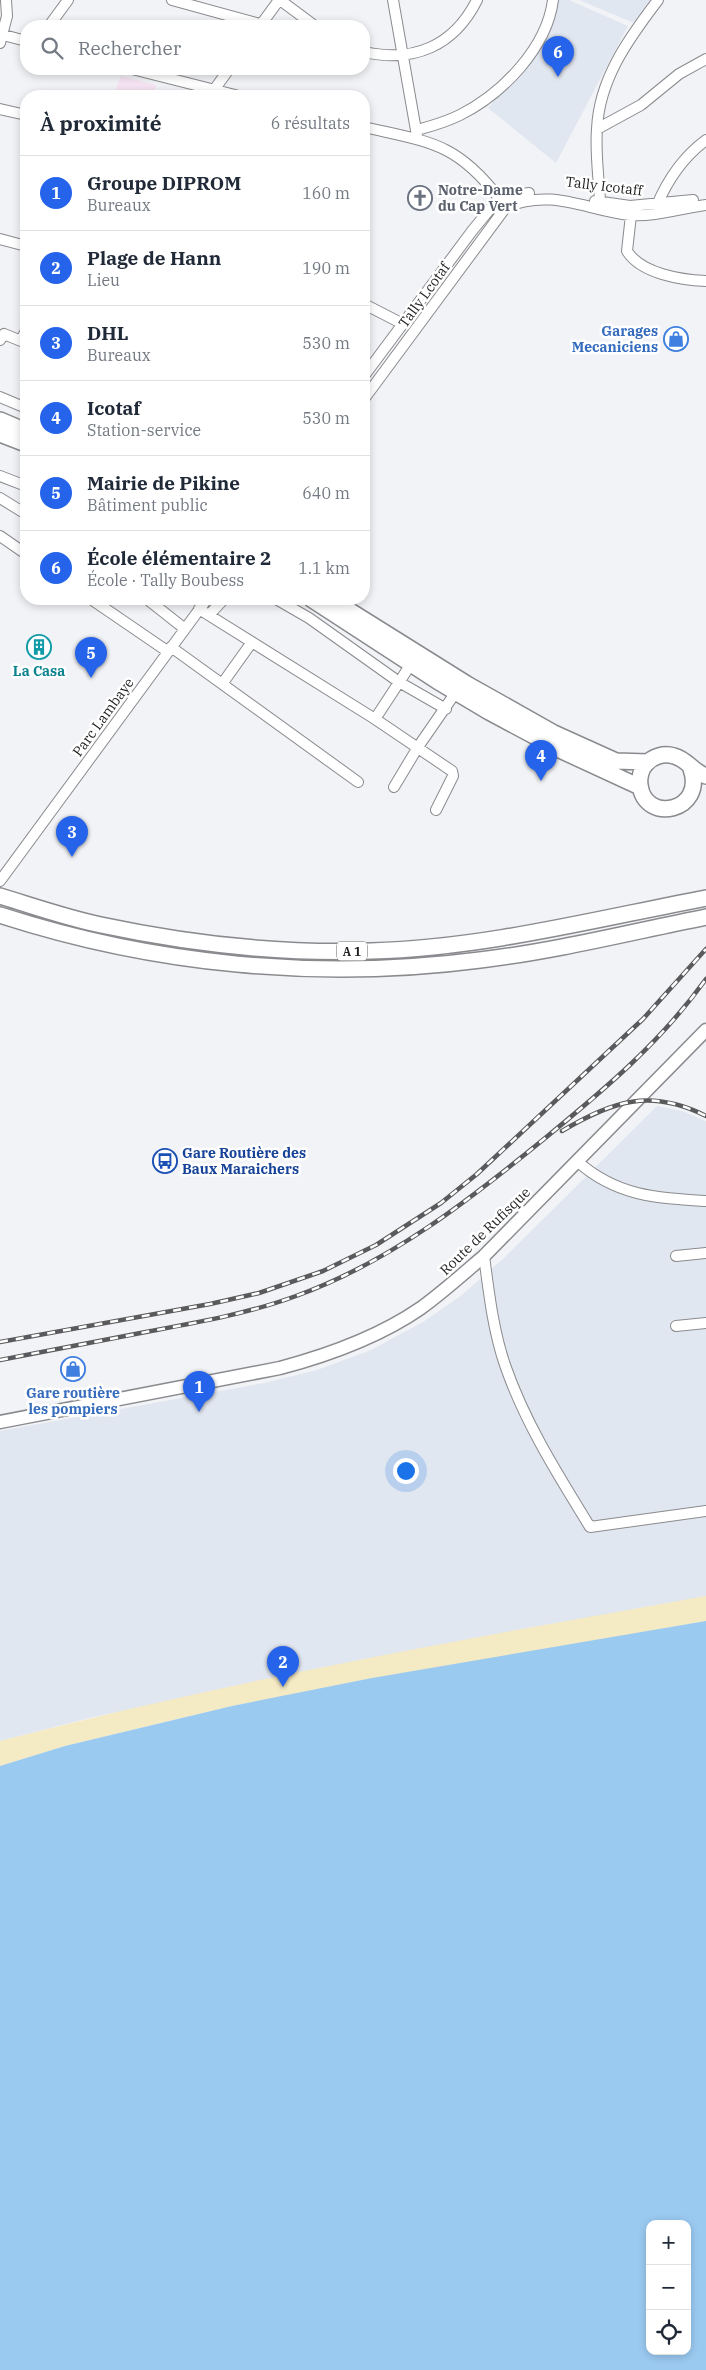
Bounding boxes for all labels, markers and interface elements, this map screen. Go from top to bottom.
search box [20,20,370,75]
icon: search [38,34,66,62]
text: Rechercher [78,36,181,60]
pin: 6 [542,36,574,77]
text: À proximité [40,109,162,137]
text: 6 résultats [271,113,350,133]
text: Groupe DIPROM [87,171,241,195]
street label: Tally Icotaff [565,172,645,200]
place label: Notre-Dame du Cap Vert [438,181,523,215]
text: 1 [51,183,61,203]
text: 160 m [302,183,350,203]
church icon: Notre-Dame du Cap Vert [407,185,433,211]
text: Bureaux [87,195,151,215]
text: Plage de Hann [87,246,221,270]
text: 2 [51,258,61,278]
text: 190 m [302,258,350,278]
street label: Tally Lcotaf [394,258,454,331]
text: Lieu [87,270,120,290]
text: DHL [87,321,129,345]
place label: Garages Mecaniciens [572,322,658,356]
shop icon: Garages Mecaniciens [663,326,689,352]
text: 3 [51,333,61,353]
text: 530 m [302,333,350,353]
text: Bureaux [87,345,151,365]
text: Icotaf [87,396,141,420]
text: 4 [51,408,61,428]
text: 530 m [302,408,350,428]
text: Station-service [87,420,201,440]
text: Mairie de Pikine [87,471,240,495]
text: 5 [51,483,61,503]
text: 640 m [302,483,350,503]
text: Bâtiment public [87,495,208,515]
text: École élémentaire 2 [87,546,272,570]
text: 6 [51,558,61,578]
text: 1.1 km [298,558,350,578]
text: École · Tally Boubess [87,570,244,590]
building icon: La Casa [26,634,52,660]
pin: 5 [75,637,107,678]
place label: La Casa [13,662,65,680]
street label: Parc Lambaye [68,674,138,760]
pin: 4 [525,740,557,781]
pin: 3 [56,816,88,857]
road number: A 1 [337,941,367,960]
place label: Gare Routière des Baux Maraichers [182,1144,306,1178]
bus stop icon: Gare Routière des Baux Maraichers [152,1148,178,1174]
street label: Route de Rufisque [436,1183,534,1279]
shop icon: Gare routière les pompiers [60,1356,86,1382]
pin: 1 [183,1371,215,1412]
place label: Gare routière les pompiers [26,1384,120,1418]
your location [393,1458,419,1484]
pin: 2 [267,1646,299,1687]
map controls [646,2220,691,2355]
button: + [646,2220,691,2265]
button: − [646,2265,691,2310]
button: locate [646,2310,691,2355]

